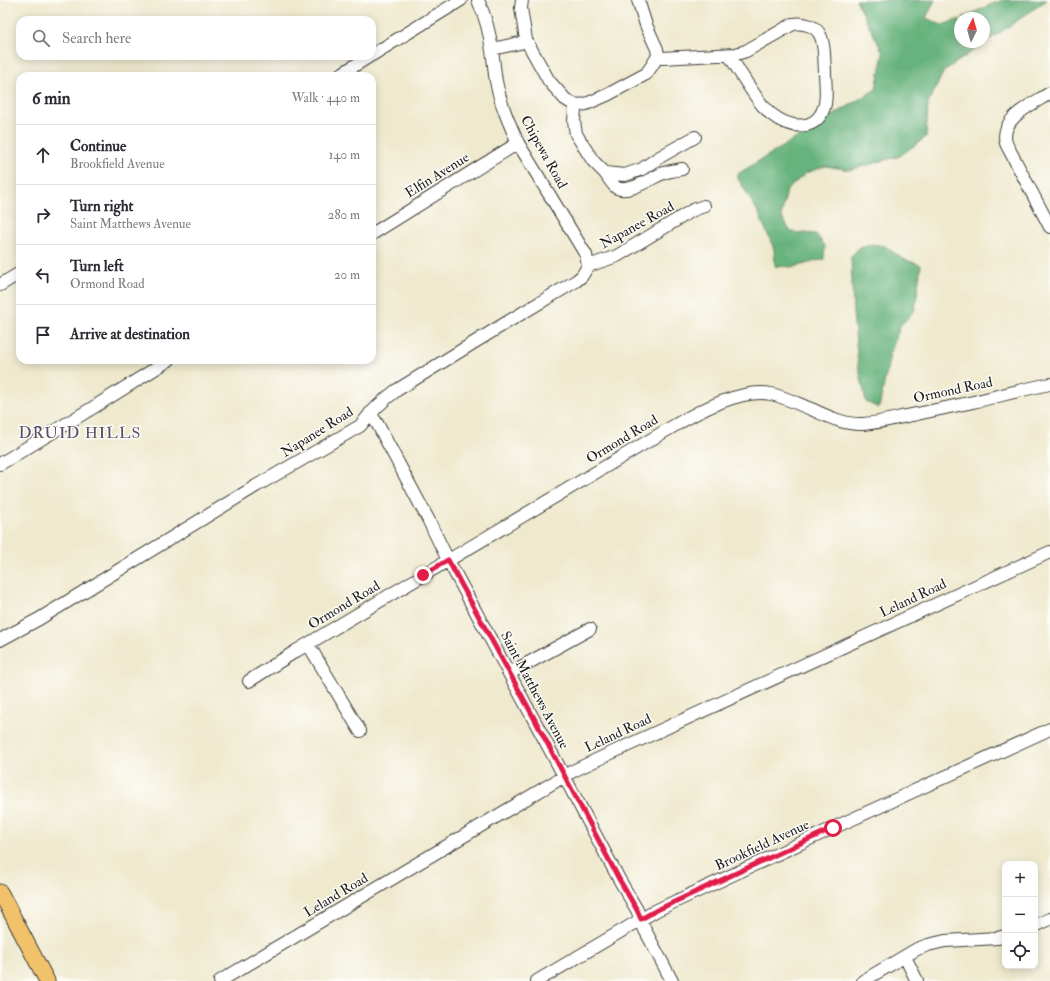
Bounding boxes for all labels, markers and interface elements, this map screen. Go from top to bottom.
north arrow [954,12,990,48]
search box [16,16,376,60]
icon: search [30,27,52,49]
text: Search here [62,29,131,48]
text: 6 min [32,88,71,109]
text: Walk · 440 m [291,90,360,106]
street label: Chipewa Road [516,113,571,192]
text: Continue [70,137,126,156]
icon: ahead [32,144,54,166]
text: 140 m [329,147,360,163]
street label: Elfin Avenue [402,149,472,201]
text: Brookfield Avenue [70,156,165,172]
text: Turn right [70,197,133,216]
street label: Napanee Road [597,198,678,253]
icon: right [32,204,54,226]
text: 280 m [328,207,360,223]
text: Saint Matthews Avenue [70,216,191,232]
text: Turn left [70,257,124,276]
icon: left [32,264,54,286]
text: 20 m [334,267,360,283]
text: Ormond Road [70,276,145,292]
icon: arrive [32,324,54,346]
text: Arrive at destination [70,325,190,344]
street label: Ormond Road [912,373,994,407]
street label: Napanee Road [278,403,357,462]
street label: Ormond Road [583,411,661,467]
district label: DRUID HILLS [19,423,141,443]
route end [414,566,432,584]
street label: Leland Road [877,575,949,621]
street label: Ormond Road [305,577,383,633]
street label: Saint Matthews Avenue [497,628,573,752]
street label: Leland Road [582,710,654,756]
street label: Brookfield Avenue [712,816,812,874]
route start [824,819,842,837]
map controls [1002,861,1038,969]
button: + [1002,861,1038,897]
street label: Leland Road [301,869,371,921]
button: − [1002,897,1038,933]
button: locate [1002,933,1038,969]

